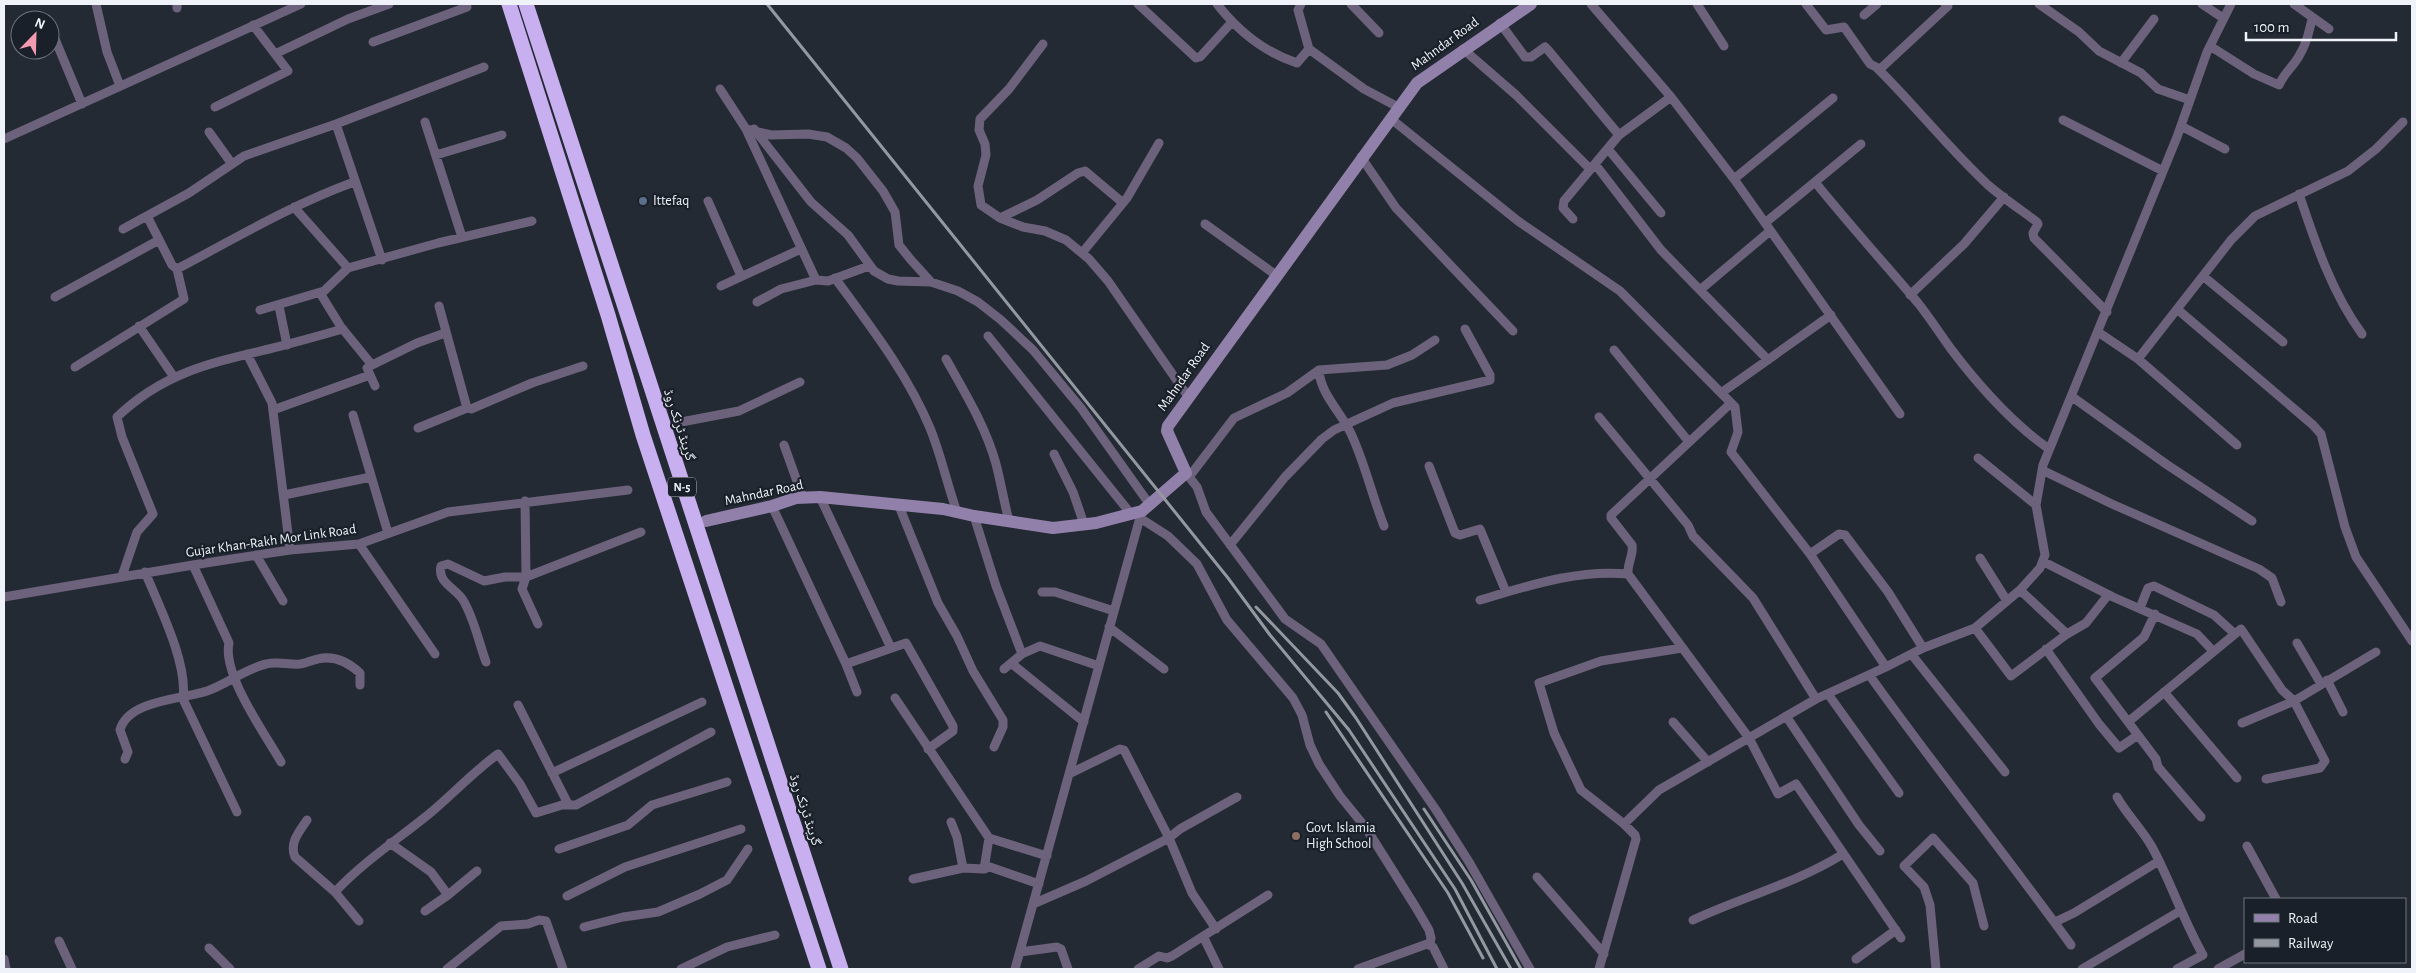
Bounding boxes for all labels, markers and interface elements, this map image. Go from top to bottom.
north arrow [10,10,60,60]
scale bar [2246,10,2396,42]
street label: Mahndar Road [1409,15,1481,73]
text: N [32,16,47,32]
text: 100 m [2254,20,2289,35]
place label: Ittefaq [653,194,690,208]
marker: Ittefaq [637,195,649,207]
street label: Mahndar Road [1155,340,1213,414]
street label: گرینڈ ٹرنک روڈ [660,387,697,463]
road number: N-5 [668,478,696,497]
street label: Mahndar Road [723,478,805,508]
street label: Gujar Khan-Rakh Mor Link Road [185,522,357,560]
street label: گرینڈ ٹرنک روڈ [786,772,823,848]
place label: Govt. Islamia High School [1306,821,1376,851]
marker: Govt. Islamia High School [1290,830,1302,842]
legend [2244,898,2406,963]
text: Road [2288,911,2318,926]
text: Railway [2288,936,2334,951]

